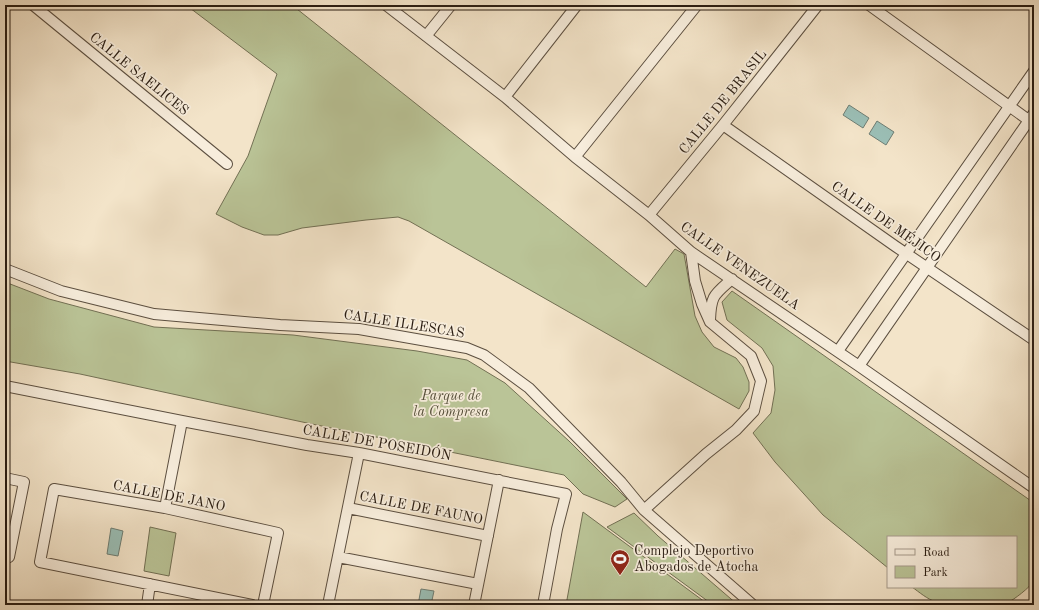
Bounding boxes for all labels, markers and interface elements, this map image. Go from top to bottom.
street label: CALLE SAELICES [87,30,191,118]
street label: CALLE DE BRASIL [677,47,769,157]
street label: CALLE DE MÉJICO [829,177,945,265]
street label: CALLE VENEZUELA [678,219,803,313]
street label: CALLE ILLESCAS [342,308,466,340]
park label: Parque de la Compresa [413,389,489,420]
street label: CALLE DE POSEIDÓN [301,419,453,463]
street label: CALLE DE JANO [112,478,227,514]
street label: CALLE DE FAUNO [358,489,484,527]
legend [887,536,1017,588]
place label: Complejo Deportivo Abogados de Atocha [634,544,758,574]
text: Road [923,547,950,559]
sports icon: Complejo Deportivo Abogados de Atocha [609,548,631,576]
text: Park [923,567,948,579]

